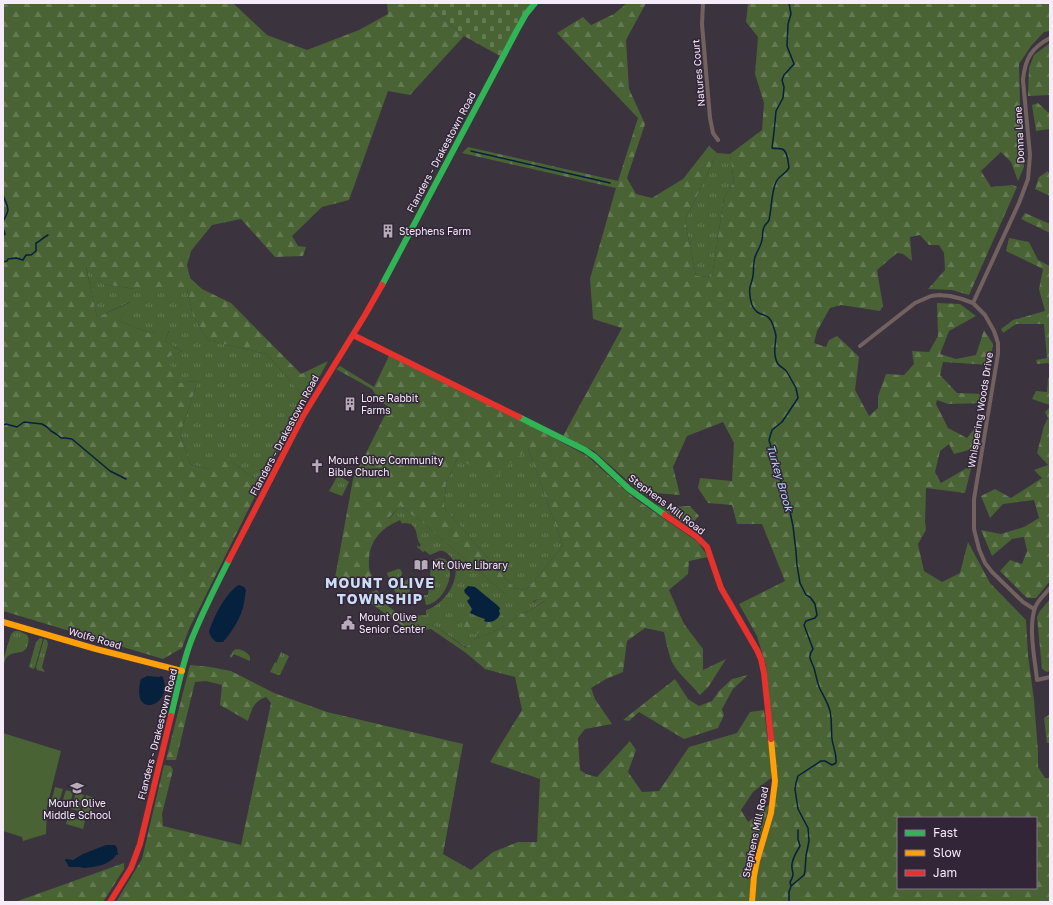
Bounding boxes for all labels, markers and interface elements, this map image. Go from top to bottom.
street label: Natures Court [689,39,707,107]
street label: Flanders - Drakestown Road [404,90,478,214]
street label: Donna Lane [1012,106,1026,164]
building icon: Stephens Farm [380,223,396,239]
place label: Stephens Farm [399,225,471,237]
street label: Whispering Woods Drive [965,351,995,469]
street label: Flanders - Drakestown Road [247,373,321,497]
place label: Lone Rabbit Farms [361,392,418,416]
building icon: Lone Rabbit Farms [342,396,358,412]
water label: Turkey Brook [764,443,797,515]
place label: Mount Olive Community Bible Church [328,454,444,478]
church icon: Mount Olive Community Bible Church [309,458,325,474]
street label: Stephens Mill Road [626,471,708,537]
library icon: Mt Olive Library [413,557,429,573]
place label: Mt Olive Library [432,559,508,571]
district label: MOUNT OLIVE TOWNSHIP [325,574,435,607]
place label: Mount Olive Senior Center [359,611,425,635]
public building icon: Mount Olive Senior Center [340,615,356,631]
street label: Wolfe Road [67,625,123,651]
street label: Flanders - Drakestown Road [135,667,179,801]
school or university icon: Mount Olive Middle School [69,780,85,796]
street label: Stephens Mill Road [739,785,771,879]
place label: Mount Olive Middle School [43,797,111,821]
legend [897,817,1037,889]
text: Fast [933,825,958,840]
text: Slow [933,845,961,860]
text: Jam [933,865,957,880]

